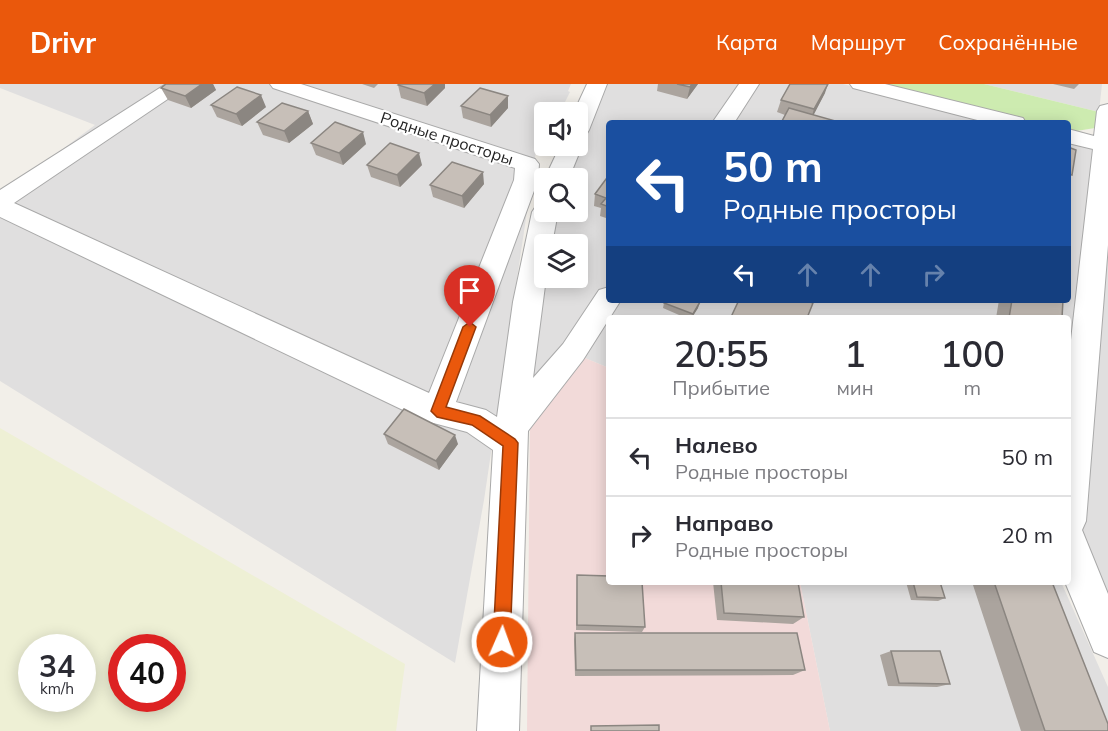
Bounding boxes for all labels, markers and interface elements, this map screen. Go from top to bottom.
text: Drivr [30,25,96,60]
text: Карта [716,29,778,55]
text: Маршрут [811,29,905,55]
text: Сохранённые [938,29,1078,55]
map controls [534,102,588,288]
button: sound [534,102,588,156]
street label: Родные просторы [378,107,516,169]
text: 50 m [723,140,823,193]
icon: left [624,144,702,222]
button: search [534,168,588,222]
text: Родные просторы [723,192,957,226]
button: layers [534,234,588,288]
icon: left [728,258,761,291]
icon: ahead [791,258,824,291]
icon: ahead [854,258,887,291]
icon: right [917,258,950,291]
pin [444,265,495,327]
icon: arrive [453,274,486,307]
text: 20:55 [674,331,769,376]
text: 1 [844,331,866,376]
text: 100 [940,331,1005,376]
text: Прибытие [672,375,770,400]
text: мин [836,375,874,400]
text: m [964,375,981,400]
text: Налево [675,431,758,459]
icon: left [624,441,657,474]
text: 50 m [1002,443,1053,471]
text: Родные просторы [675,459,848,484]
text: Направо [675,509,773,537]
icon: right [624,519,657,552]
text: 20 m [1002,521,1053,549]
text: Родные просторы [675,537,848,562]
position arrow [470,610,534,674]
speed limit sign: 40 [108,634,186,712]
text: 34 [39,647,75,685]
text: km/h [40,679,74,698]

